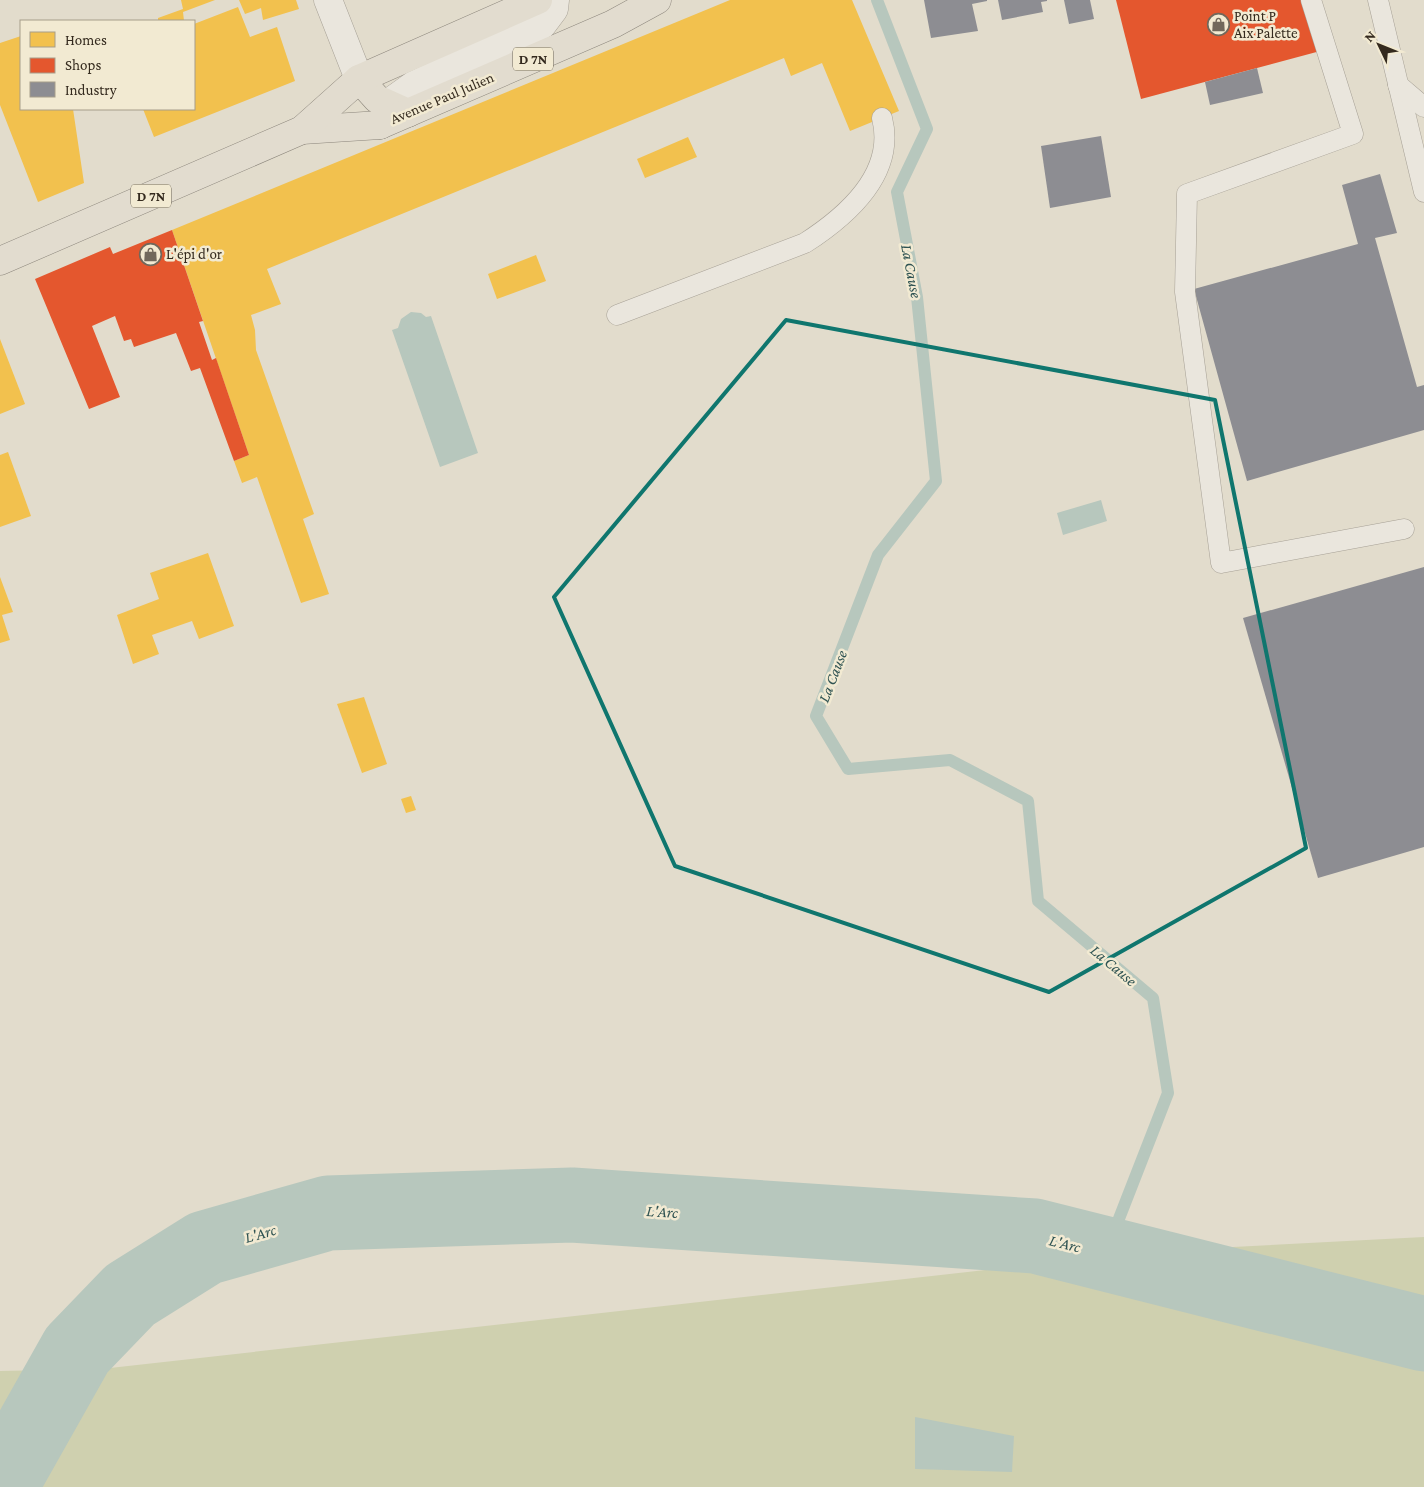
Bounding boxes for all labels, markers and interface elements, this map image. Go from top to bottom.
place label: Point P Aix Palette [1234,8,1298,41]
shop icon: Point P Aix Palette [1206,13,1230,37]
legend [20,20,195,110]
north arrow [1354,20,1404,70]
text: N [1360,27,1379,45]
text: Homes [65,32,107,48]
road number: D 7N [513,48,553,70]
text: Shops [65,57,101,74]
street label: Avenue Paul Julien [388,69,497,128]
text: Industry [65,82,117,99]
road number: D 7N [131,185,171,208]
shop icon: L'épi d'or [138,242,162,266]
water label: La Cause [898,243,925,299]
place label: L'épi d'or [166,246,223,263]
water label: La Cause [815,648,850,705]
water label: La Cause [1087,941,1140,989]
water label: L'Arc [646,1202,679,1221]
water label: L'Arc [243,1221,278,1246]
water label: L'Arc [1048,1231,1083,1256]

